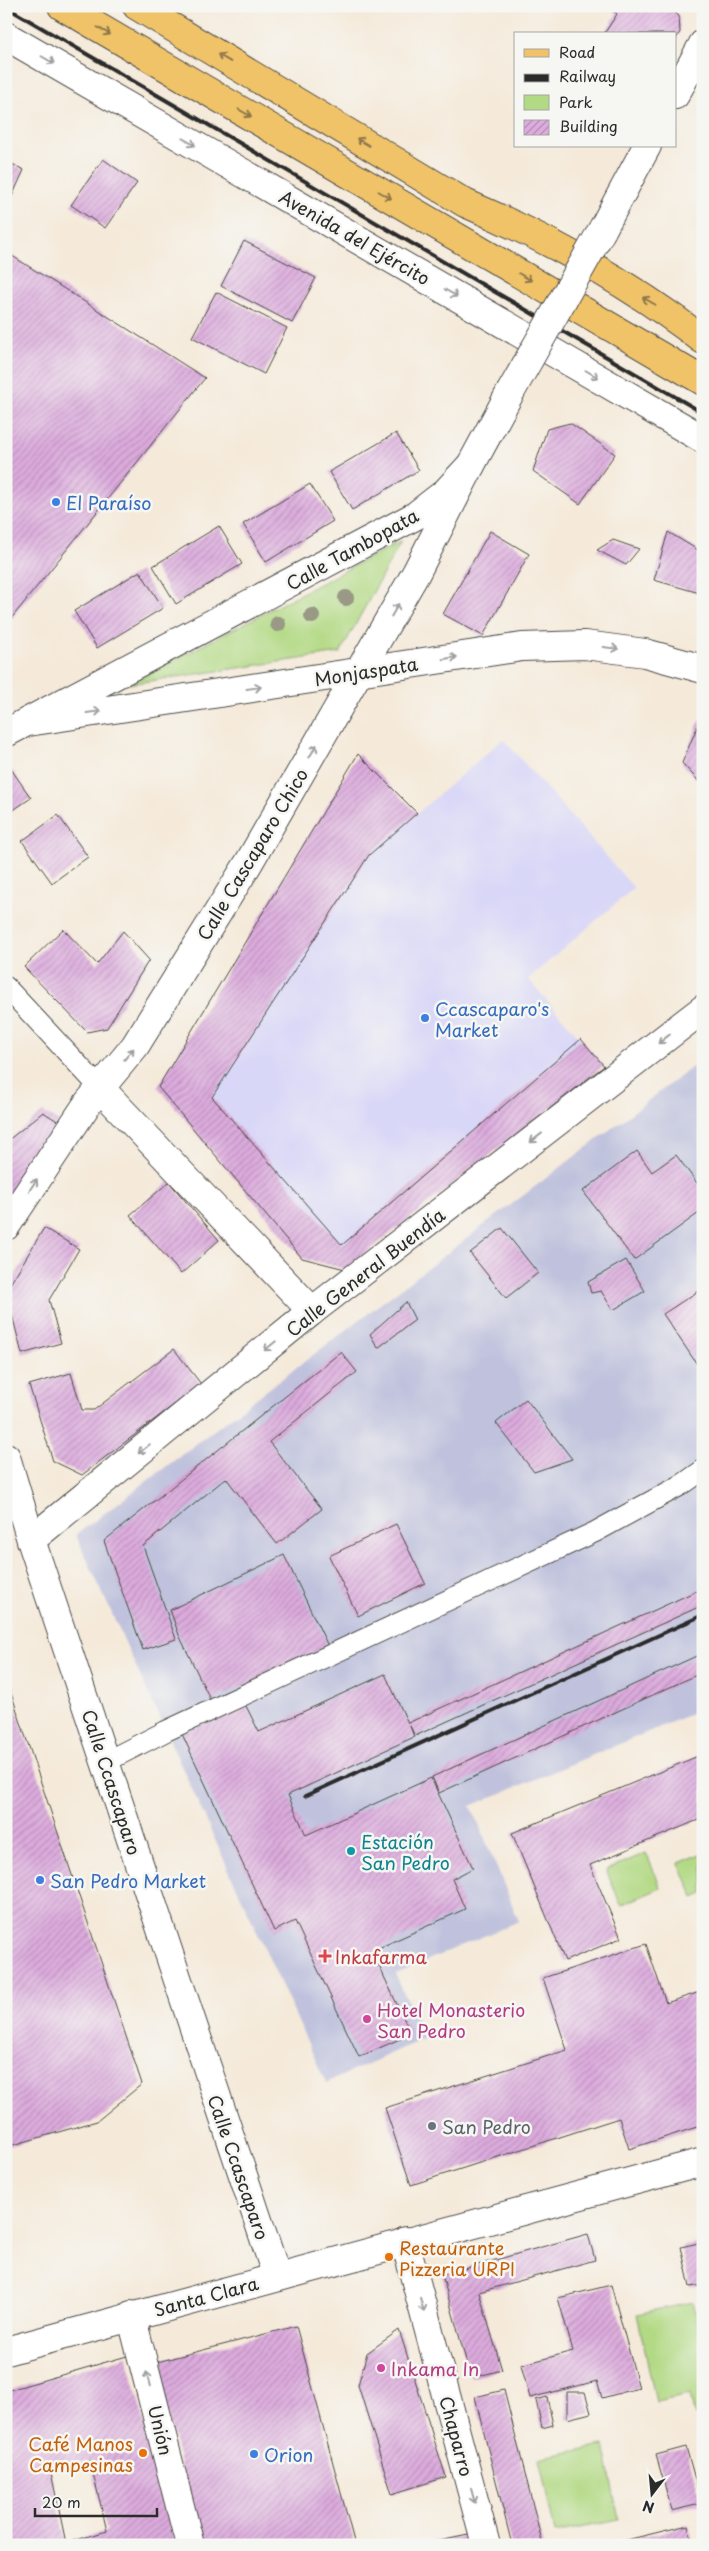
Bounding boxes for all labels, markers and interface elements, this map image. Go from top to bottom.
one-way arrow [97,26,111,36]
legend [514,32,676,148]
text: Road [559,40,595,63]
one-way arrow [217,53,231,63]
one-way arrow [41,56,55,66]
text: Railway [559,64,616,87]
text: Park [559,90,593,113]
one-way arrow [237,108,251,118]
text: Building [559,114,618,137]
one-way arrow [357,136,371,146]
one-way arrow [181,137,196,147]
street label: Avenida del Ejército [275,183,435,291]
one-way arrow [377,190,392,200]
one-way arrow [518,272,532,282]
one-way arrow [444,288,458,298]
one-way arrow [643,295,657,305]
one-way arrow [584,369,599,379]
place label: El Paraíso [66,489,151,516]
marker: El Paraíso [50,496,62,508]
street label: Calle Tambopata [281,501,424,597]
one-way arrow [390,603,400,618]
one-way arrow [603,643,619,653]
street label: Monjaspata [312,649,420,692]
one-way arrow [441,653,457,663]
one-way arrow [246,683,262,693]
one-way arrow [85,707,101,717]
one-way arrow [309,744,319,758]
street label: Calle Cascaparo Chico [190,763,314,945]
place label: Ccascaparo's Market [435,995,549,1043]
marker: Ccascaparo's Market [419,1012,431,1024]
one-way arrow [657,1034,671,1044]
one-way arrow [123,1047,134,1060]
one-way arrow [530,1133,543,1144]
one-way arrow [28,1178,38,1192]
street label: Calle General Buendía [280,1201,451,1343]
one-way arrow [263,1341,276,1352]
one-way arrow [137,1443,150,1454]
street label: Calle Ccascaparo [76,1706,148,1858]
place label: Estación San Pedro [361,1828,450,1876]
marker: Estación San Pedro [345,1845,357,1857]
place label: San Pedro Market [50,1867,206,1894]
marker: San Pedro Market [34,1874,46,1886]
place label: Inkafarma [335,1943,427,1970]
marker: Inkafarma [319,1950,331,1962]
place label: Hotel Monasterio San Pedro [377,1996,525,2044]
marker: Hotel Monasterio San Pedro [361,2013,373,2025]
street label: Calle Ccascaparo [202,2091,276,2243]
place label: San Pedro [442,2113,531,2140]
marker: San Pedro [426,2120,438,2132]
place label: Restaurante Pizzeria URPI [399,2234,515,2282]
marker: Restaurante Pizzeria URPI [383,2251,395,2263]
street label: Santa Clara [151,2269,262,2323]
one-way arrow [418,2296,427,2312]
place label: Inkama In [391,2355,479,2382]
marker: Inkama In [375,2362,387,2374]
one-way arrow [142,2371,152,2387]
street label: Chaparro [433,2393,481,2479]
street label: Unión [142,2402,180,2458]
place label: Café Manos Campesinas [28,2430,133,2478]
place label: Orion [264,2441,313,2468]
marker: Café Manos Campesinas [137,2447,149,2459]
marker: Orion [248,2448,260,2460]
north arrow [626,2468,676,2518]
scale bar [35,2486,158,2518]
one-way arrow [469,2487,478,2503]
text: 20 m [42,2490,81,2513]
text: N [640,2495,657,2519]

